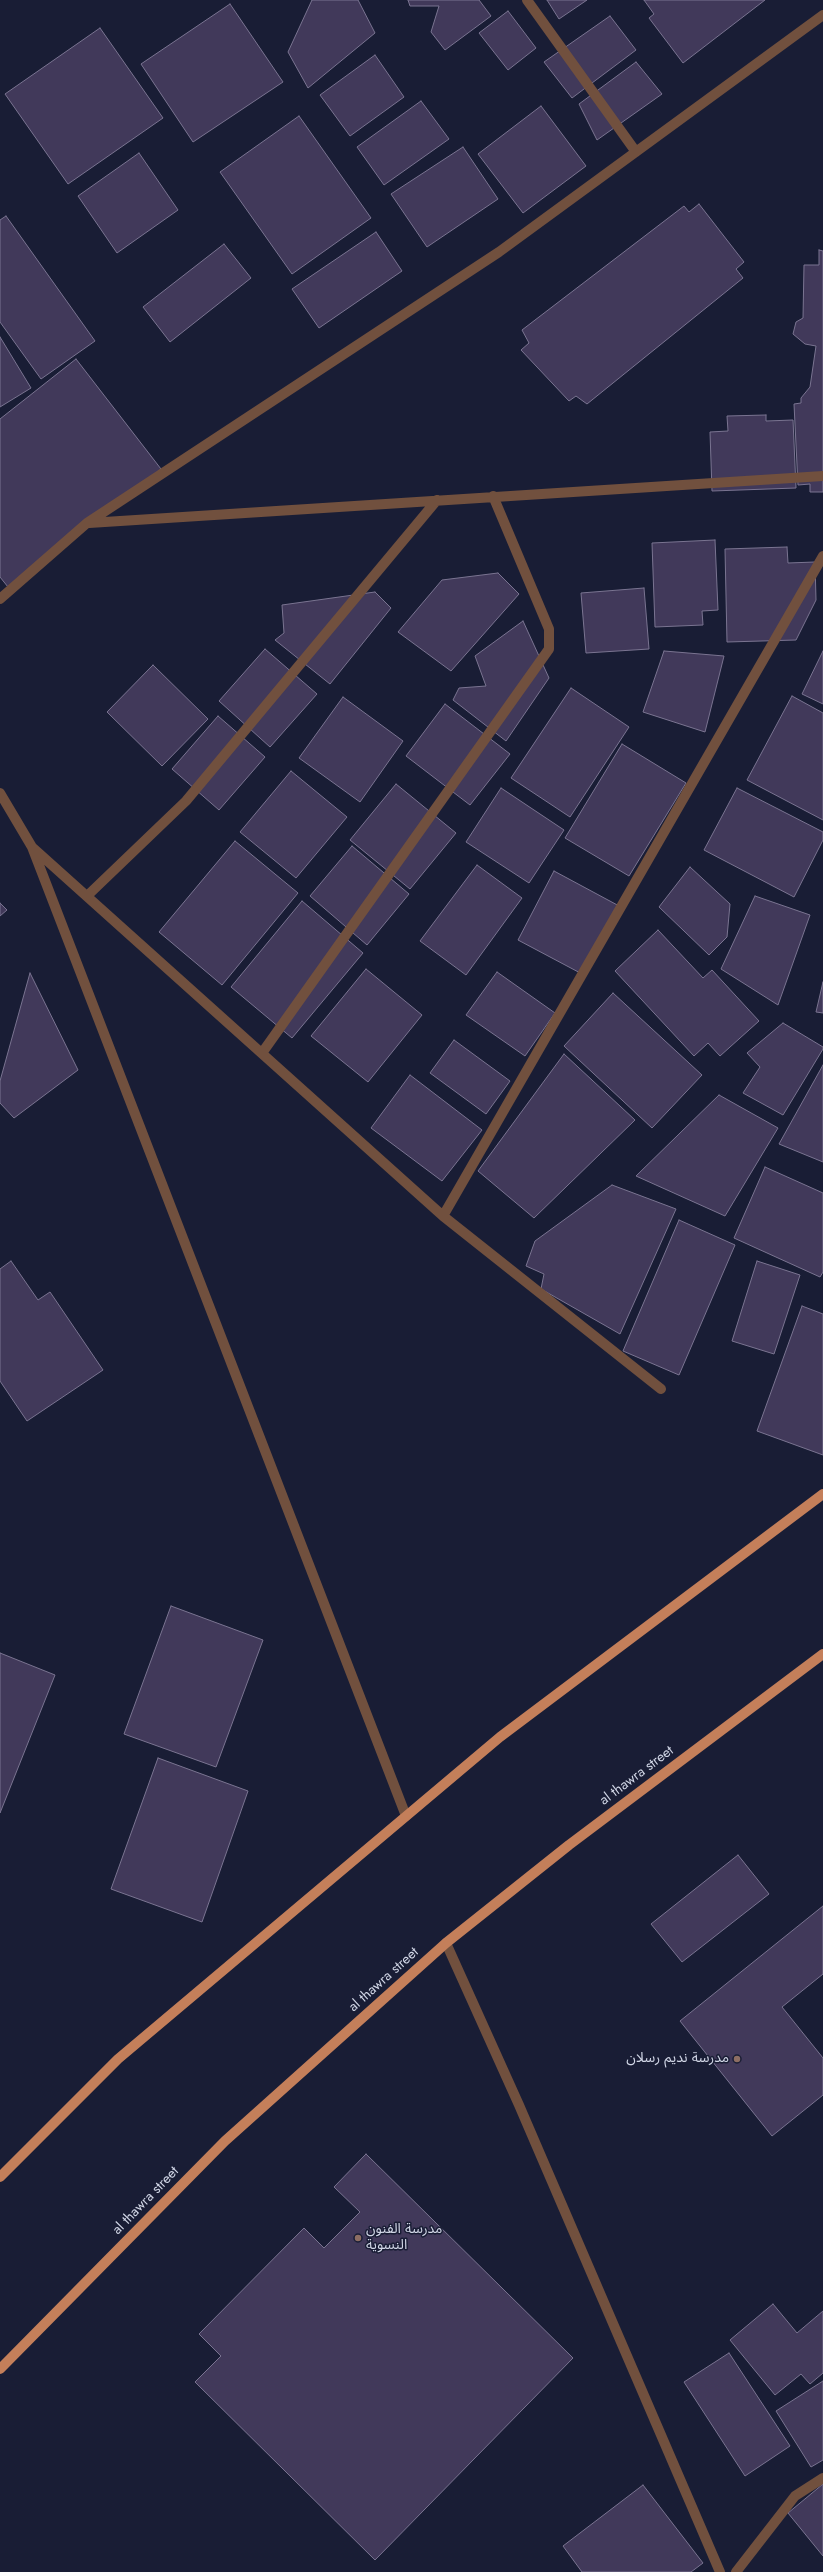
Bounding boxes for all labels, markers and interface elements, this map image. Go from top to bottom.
street label: al thawra street [597,1743,677,1809]
street label: al thawra street [346,1944,422,2016]
place label: مدرسة نديم رسلان [626,2051,729,2067]
marker: مدرسة نديم رسلان [732,2054,742,2064]
street label: al thawra street [109,2163,183,2239]
place label: مدرسة الفنون النسوية [366,2222,442,2254]
marker: مدرسة الفنون النسوية [353,2233,363,2243]

